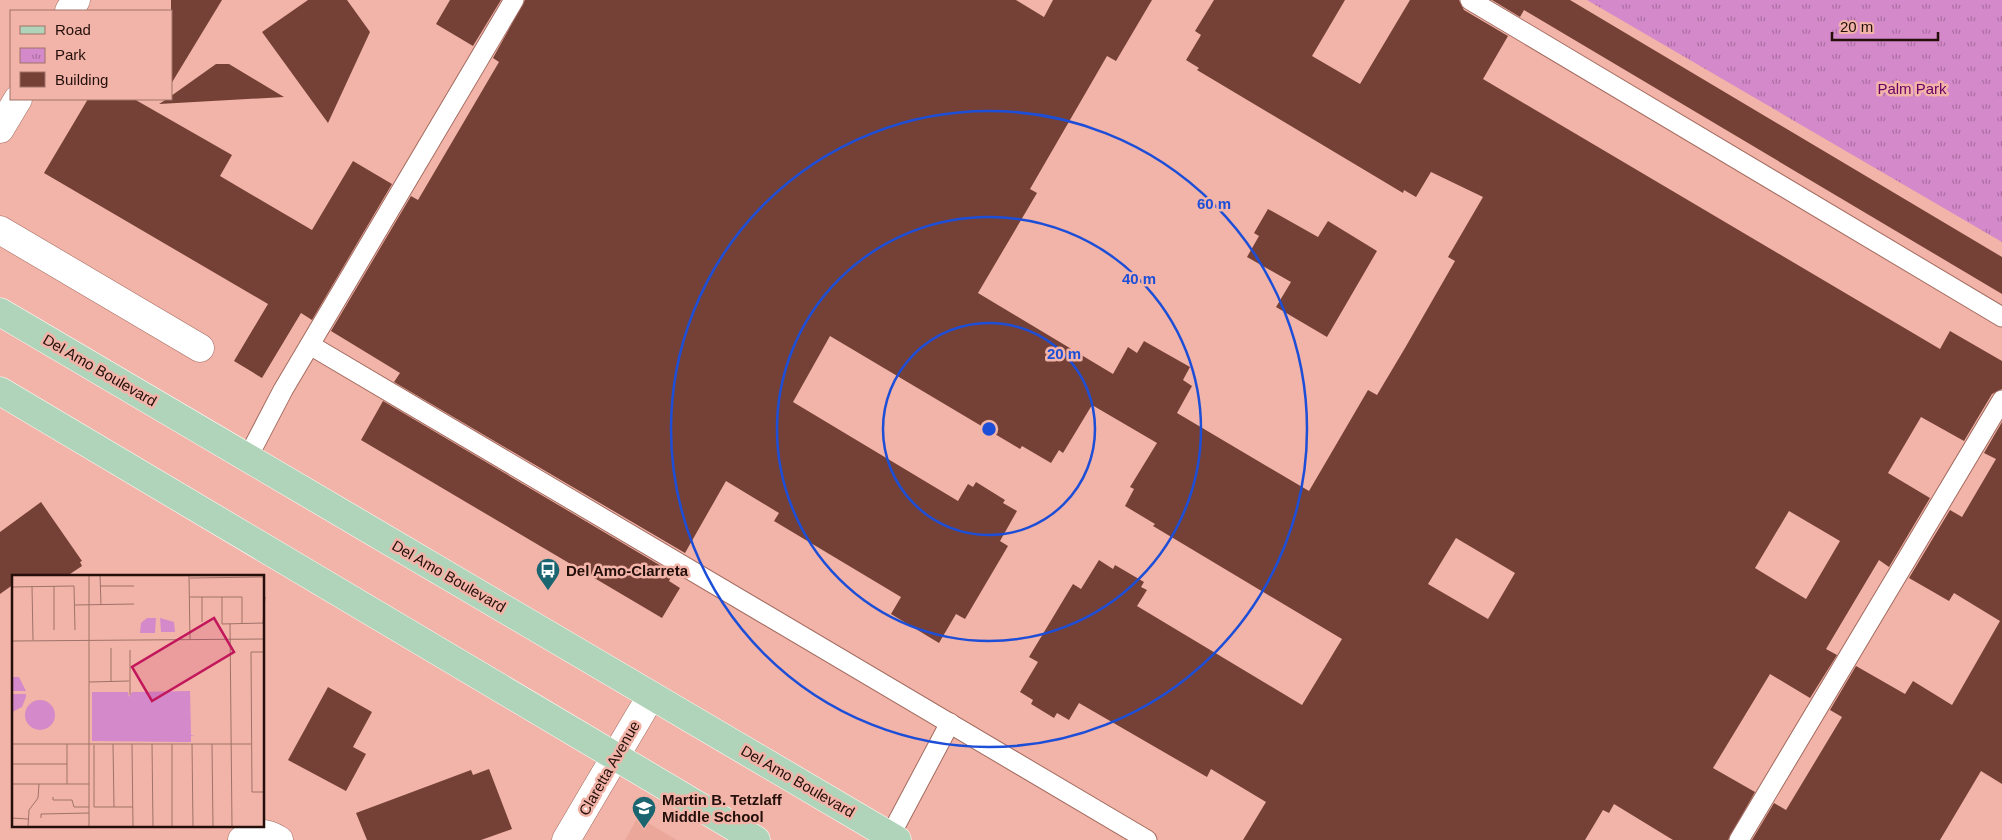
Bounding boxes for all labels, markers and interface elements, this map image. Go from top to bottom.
legend [10,10,172,100]
scale bar [1832,10,1938,42]
text: 20 m [1840,18,1873,35]
text: Road [55,21,91,38]
text: Park [55,46,86,63]
text: Building [55,71,108,88]
park label: Palm Park [1877,80,1947,97]
text: 60 m [1197,195,1231,212]
text: 40 m [1122,270,1156,287]
street label: Del Amo Boulevard [40,331,160,409]
text: 20 m [1047,345,1081,362]
centre of rings [980,420,998,438]
street label: Del Amo Boulevard [389,537,509,615]
bus stop icon: Del Amo-Clarreta [535,557,561,591]
place label: Del Amo-Clarreta [566,562,689,579]
inset map [12,575,265,828]
street label: Claretta Avenue [575,718,643,818]
street label: Del Amo Boulevard [738,742,858,820]
place label: Martin B. Tetzlaff Middle School [662,791,783,825]
school or university icon: Martin B. Tetzlaff Middle School [631,795,657,829]

